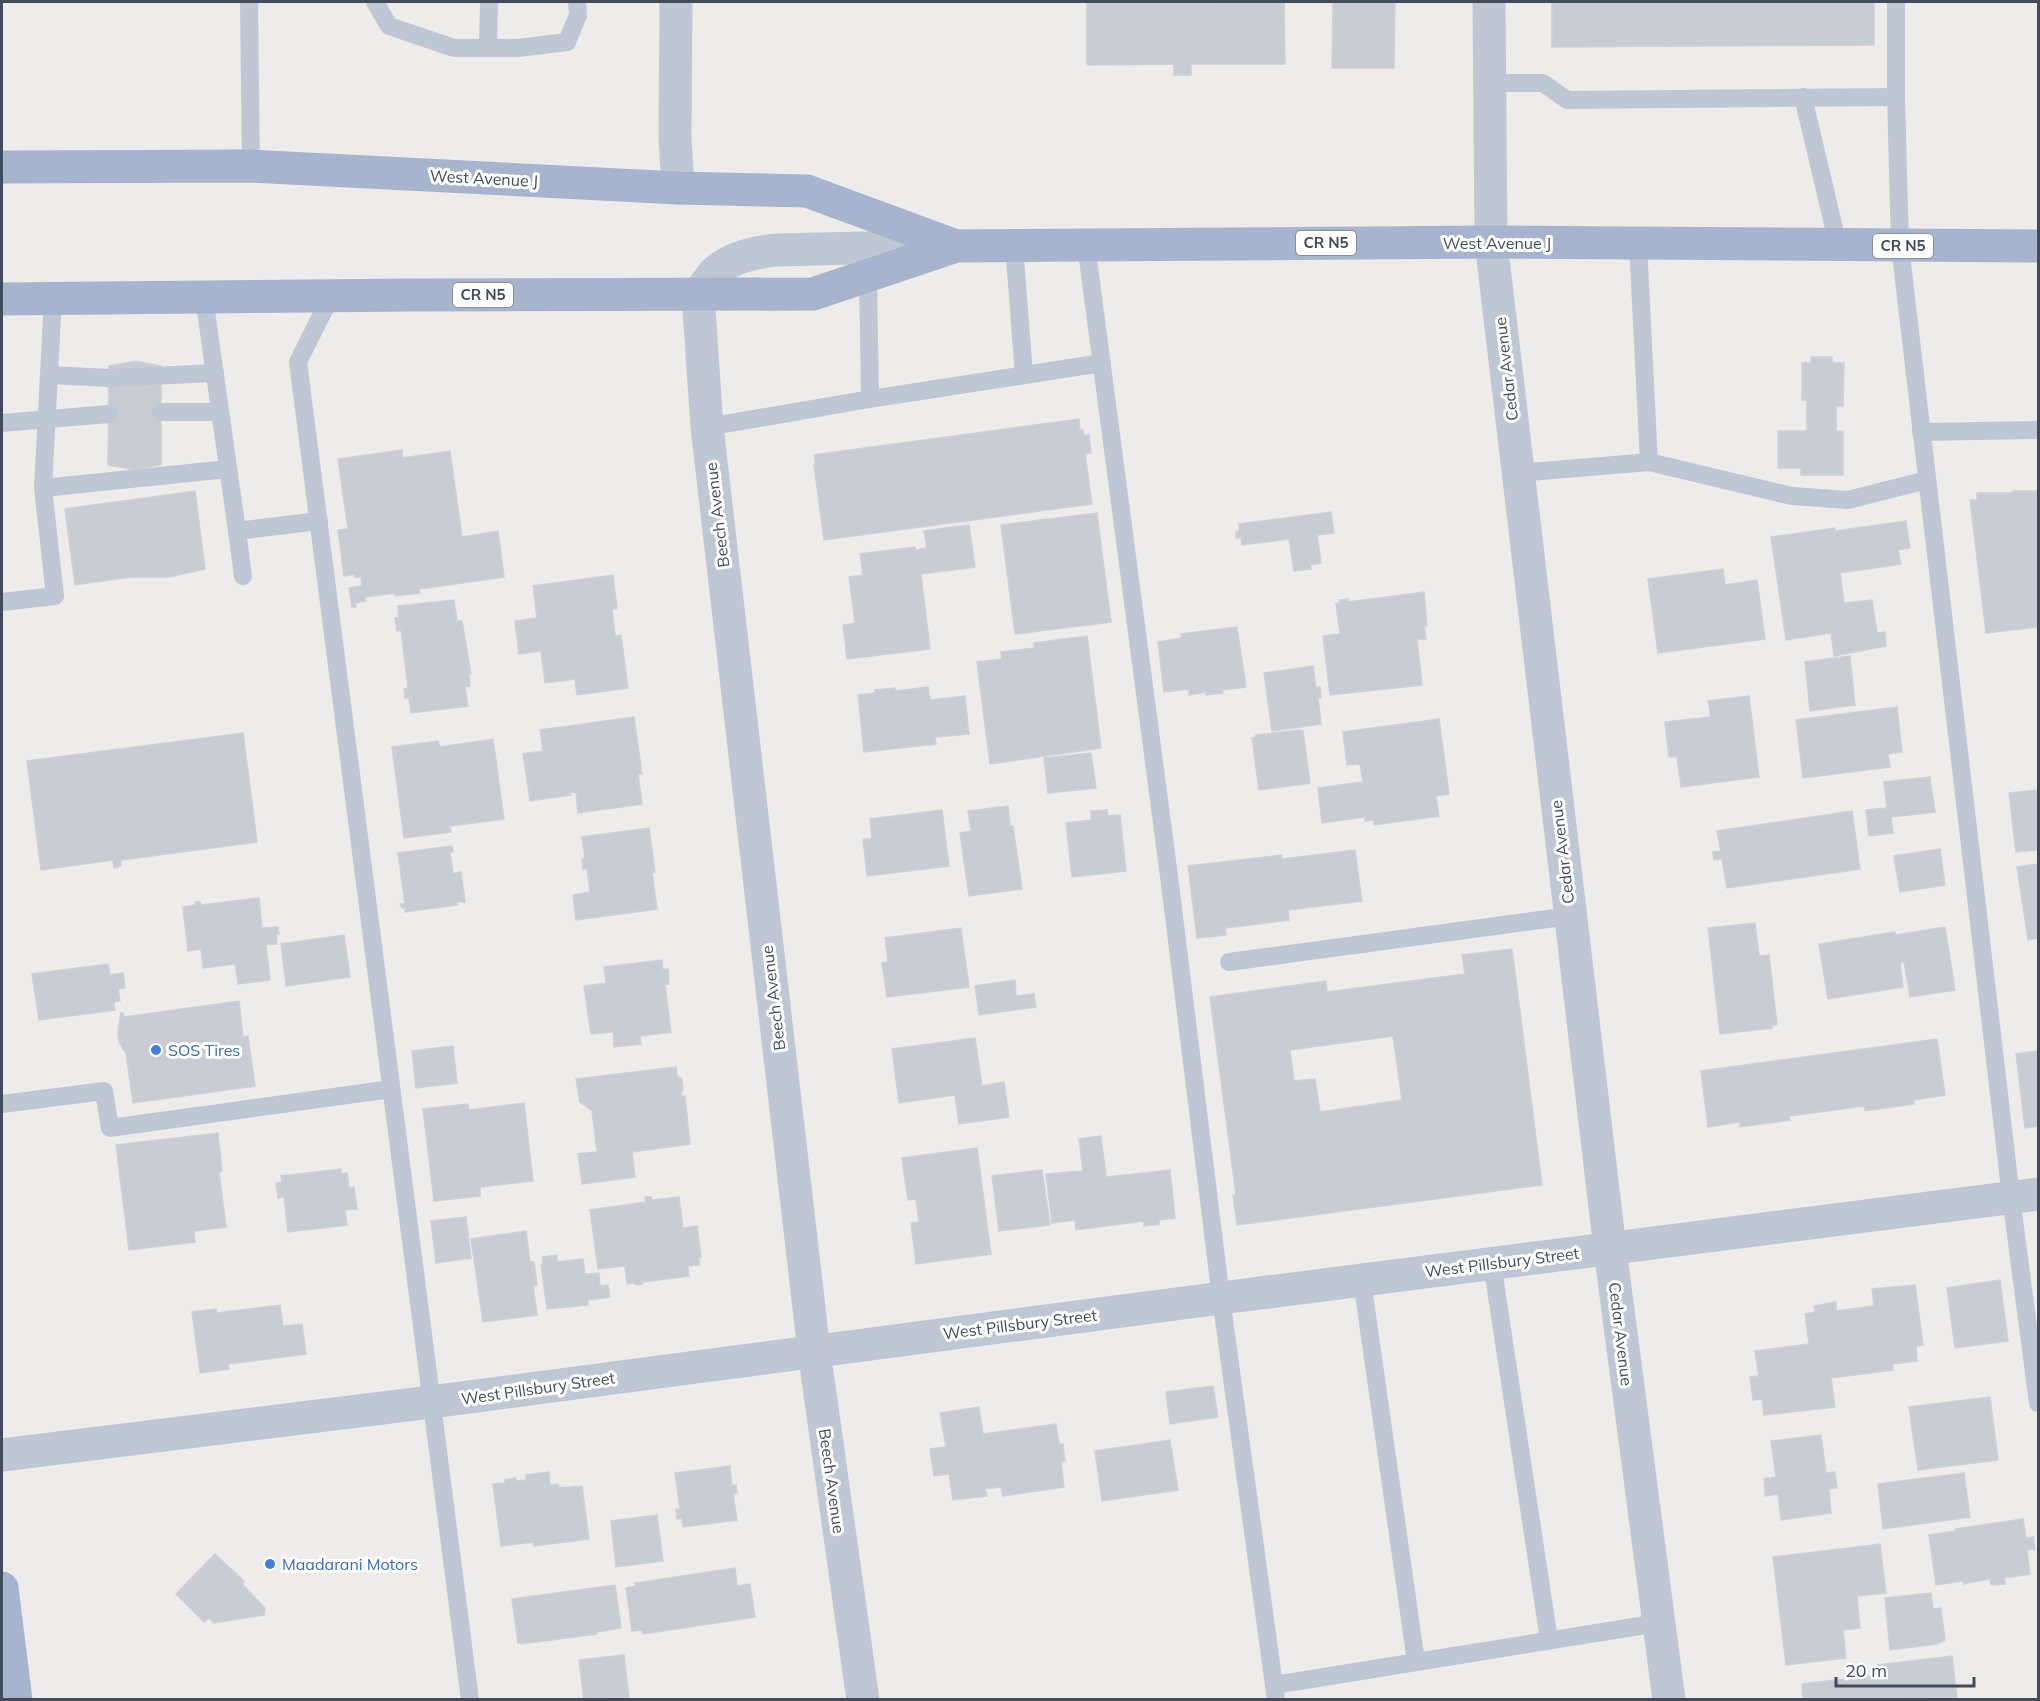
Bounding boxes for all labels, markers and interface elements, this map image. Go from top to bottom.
street label: West Avenue J [429,165,539,191]
road number: CR N5 [1296,231,1356,255]
street label: West Avenue J [1443,233,1551,253]
road number: CR N5 [1873,234,1933,258]
road number: CR N5 [453,283,513,307]
street label: Cedar Avenue [1490,316,1522,422]
street label: Beech Avenue [701,461,733,569]
street label: Cedar Avenue [1546,799,1578,905]
street label: Beech Avenue [757,944,789,1052]
place label: SOS Tires [168,1040,240,1060]
marker: SOS Tires [149,1043,163,1057]
street label: West Pillsbury Street [1424,1243,1581,1281]
street label: Cedar Avenue [1605,1281,1637,1387]
street label: West Pillsbury Street [942,1305,1099,1343]
street label: West Pillsbury Street [460,1367,617,1409]
street label: Beech Avenue [815,1427,849,1535]
place label: Maadarani Motors [282,1554,418,1574]
marker: Maadarani Motors [263,1557,277,1571]
scale bar [1836,1650,1974,1688]
text: 20 m [1845,1659,1887,1682]

